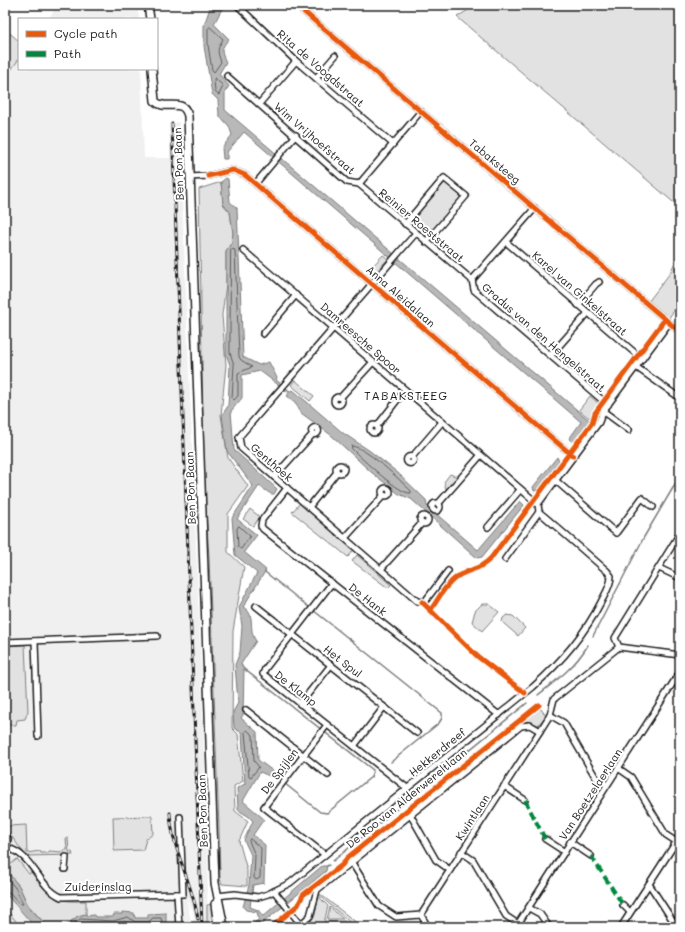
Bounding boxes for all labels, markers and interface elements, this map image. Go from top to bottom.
legend [18,18,158,70]
text: Cycle path [54,25,117,41]
street label: Rita de Voogdstraat [274,26,368,110]
text: Path [54,45,81,61]
street label: Wim Vrijhoefstraat [271,99,359,178]
street label: Ben Pon Baan [169,127,187,201]
street label: Tabaksteeg [466,135,524,187]
street label: Reinier Roeststraat [376,185,468,265]
street label: Karel van Ginkelstraat [529,247,631,339]
street label: Anna Aleidalaan [363,262,439,330]
street label: Gradus van den Hengelstraat [479,279,609,395]
street label: Damreesche Spoor [318,299,404,377]
district label: TABAKSTEEG [364,387,448,403]
street label: Genthoek [248,440,296,485]
street label: Ben Pon Baan [181,451,199,525]
street label: De Hank [346,579,390,619]
street label: Het Spul [321,641,365,681]
street label: De Klamp [272,667,320,709]
street label: Hekkerdreef [405,724,469,780]
street label: De Spijlen [257,745,301,797]
street label: De Roo van Alderwereltlaan [342,745,470,851]
street label: Van Boetzelaerlaan [555,745,625,843]
street label: Ben Pon Baan [193,774,211,848]
street label: Kwintlaan [452,791,492,843]
street label: Zuiderinslag [65,879,131,894]

